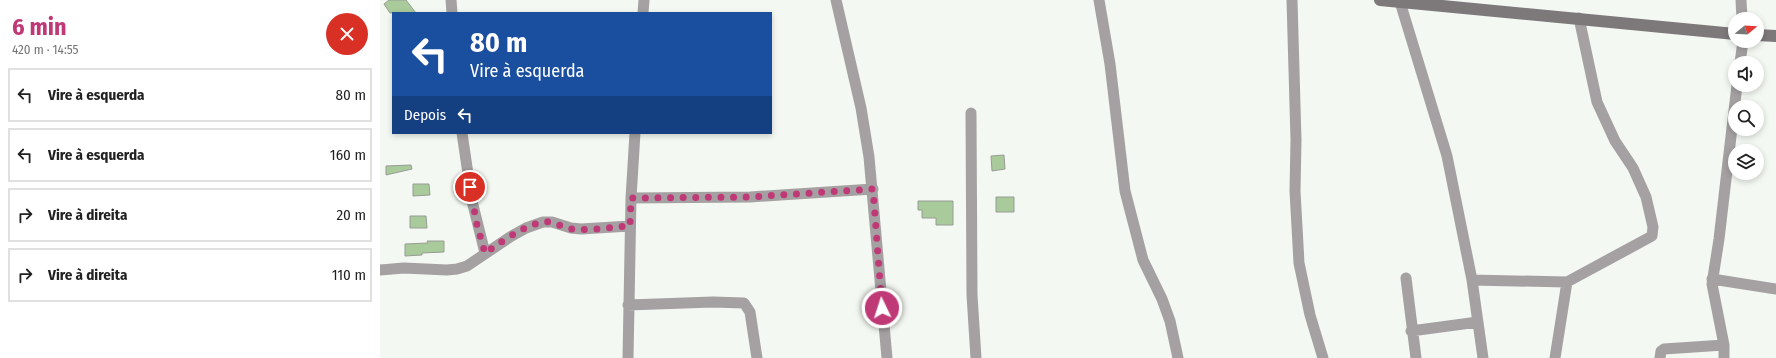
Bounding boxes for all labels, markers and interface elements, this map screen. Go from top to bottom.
north arrow [1728,12,1764,48]
map controls [1728,12,1764,180]
text: 6 min [12,13,67,41]
button: close [326,13,368,55]
text: 80 m [470,26,527,59]
icon: left [404,28,456,80]
text: 420 m · 14:55 [12,42,79,57]
button: sound [1728,56,1764,92]
text: Vire à esquerda [470,60,584,82]
icon: left [14,84,36,106]
text: Vire à esquerda [48,86,145,104]
text: 80 m [336,86,366,104]
button: search [1728,100,1764,136]
icon: left [454,104,476,126]
text: Depois [404,106,446,124]
icon: left [14,144,36,166]
button: layers [1728,144,1764,180]
text: Vire à esquerda [48,146,145,164]
text: 160 m [330,146,366,164]
pin [453,170,487,204]
icon: arrive [459,176,481,198]
icon: right [14,204,36,226]
text: Vire à direita [48,206,127,224]
text: 20 m [337,206,366,224]
icon: right [14,264,36,286]
text: Vire à direita [48,266,127,284]
text: 110 m [332,266,366,284]
position arrow [861,287,903,329]

